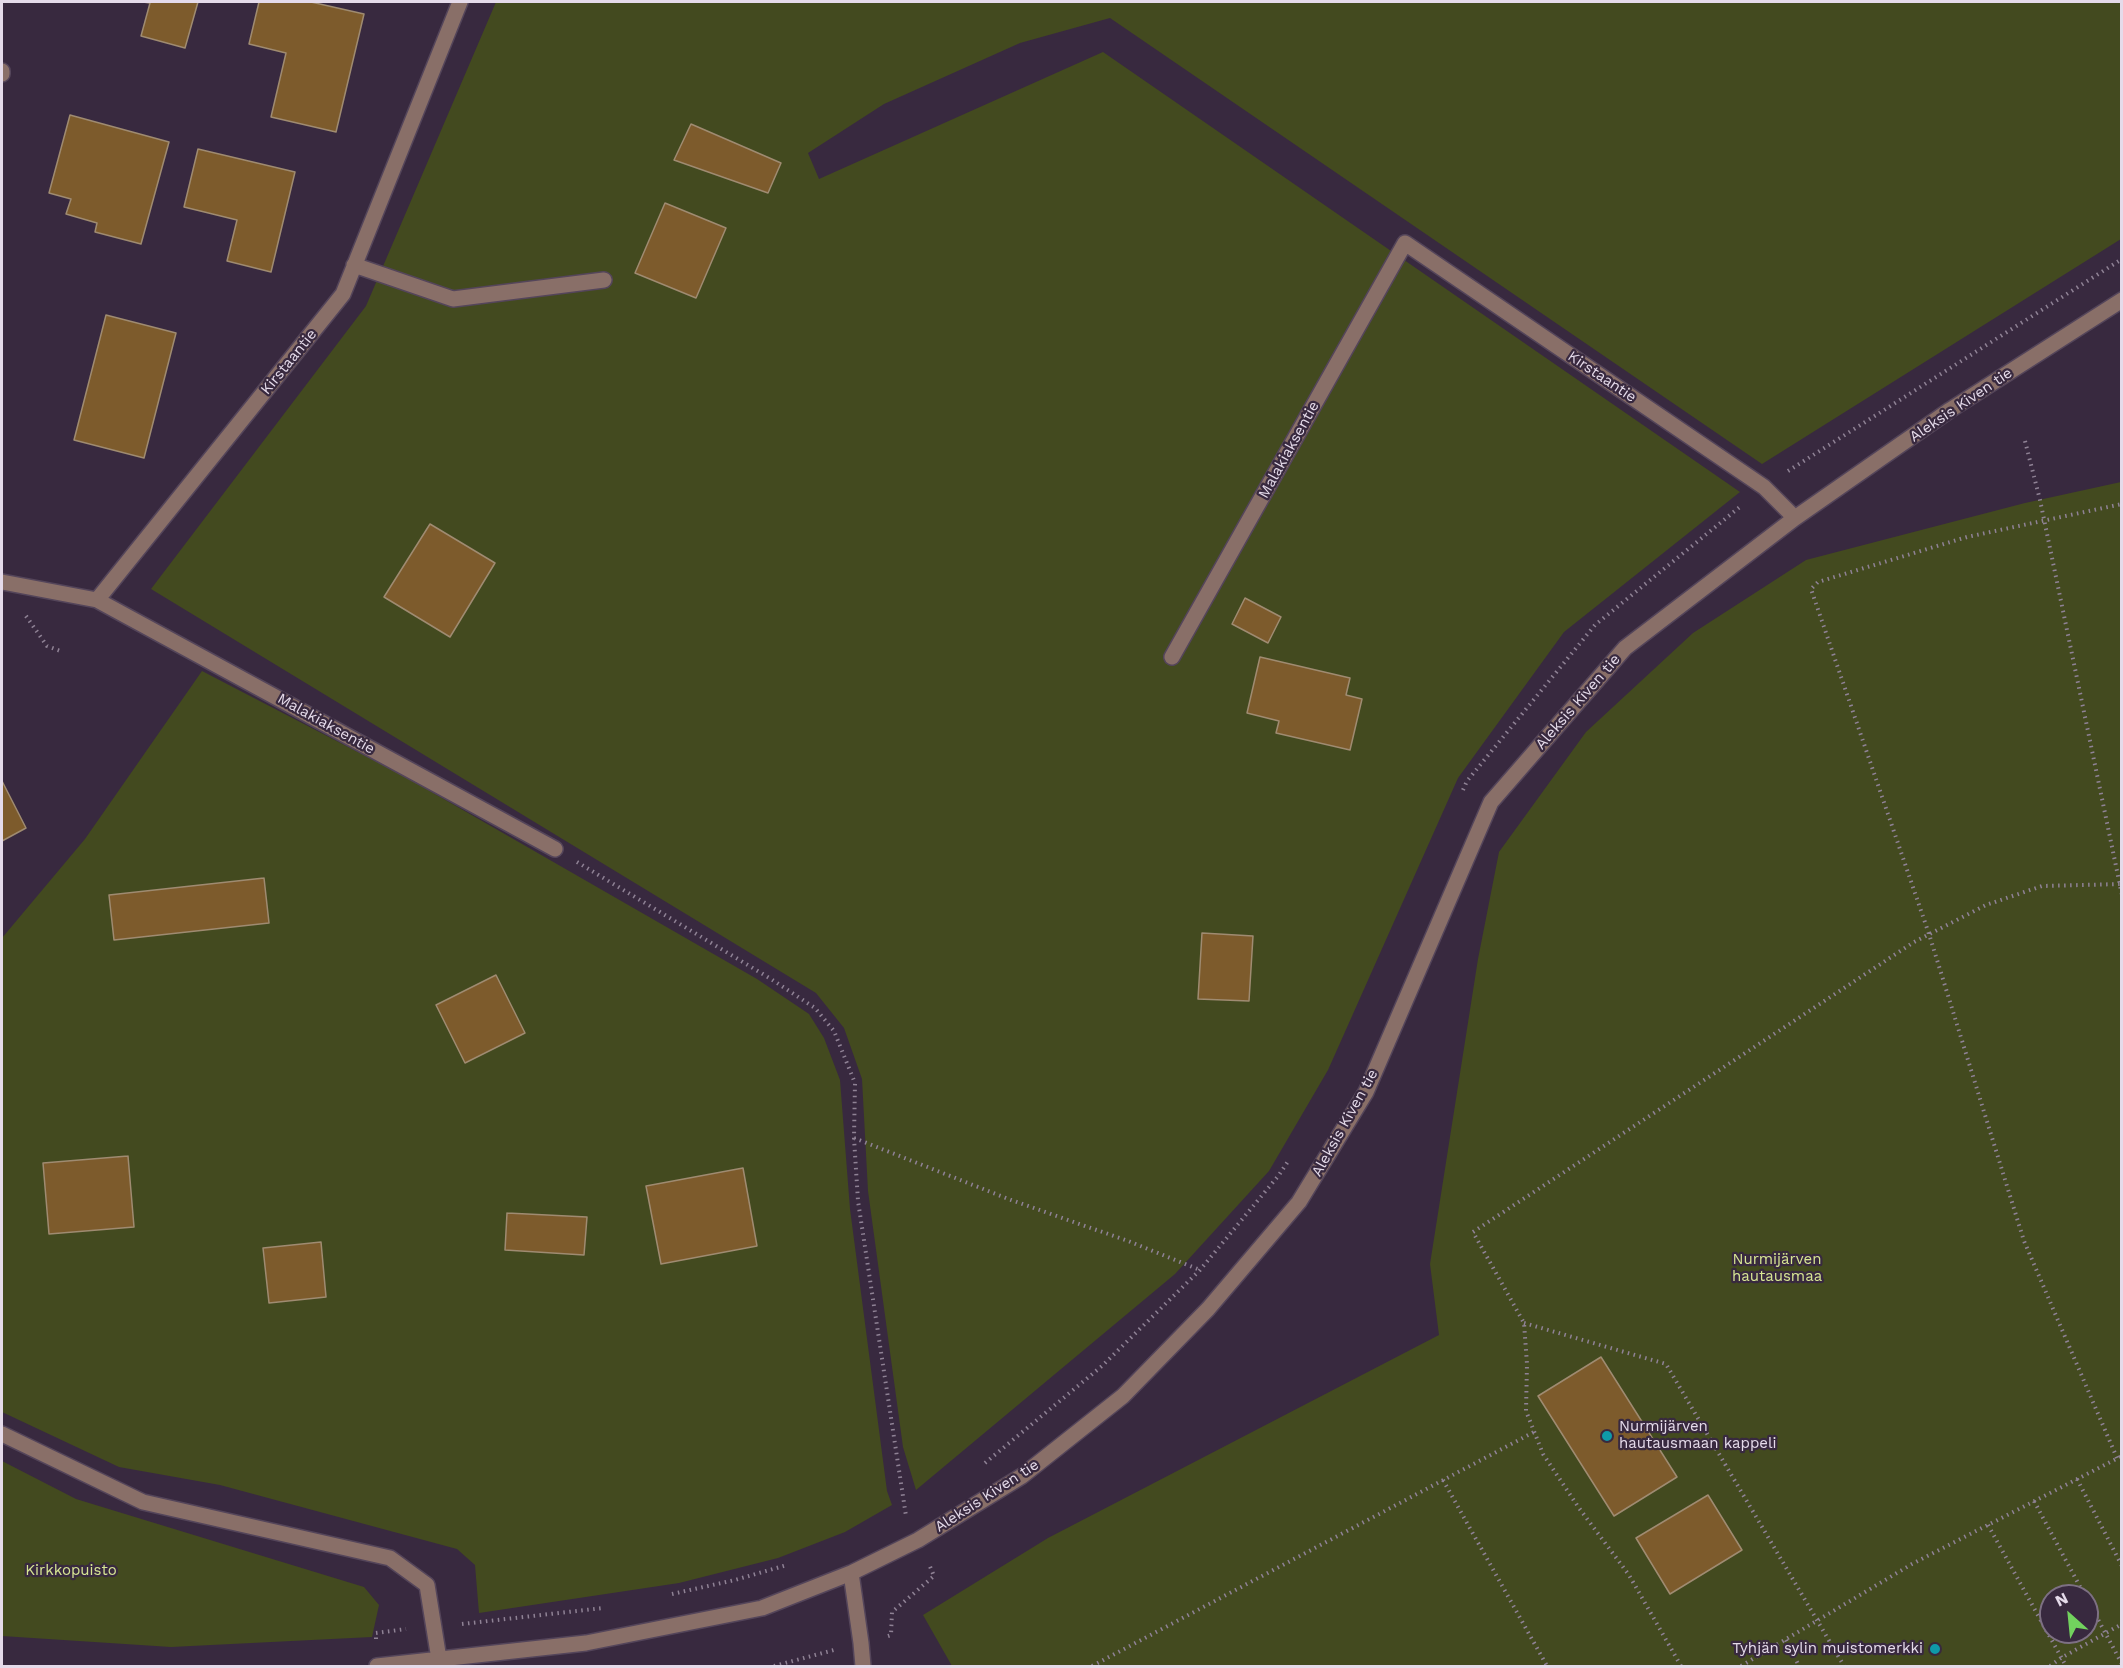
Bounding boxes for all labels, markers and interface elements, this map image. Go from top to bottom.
street label: Kirstaantie [257,326,321,398]
street label: Kirstaantie [1564,347,1640,407]
street label: Aleksis Kiven tie [1906,364,2016,446]
street label: Malakiaksentie [1255,398,1323,502]
street label: Aleksis Kiven tie [1532,651,1624,753]
street label: Malakiaksentie [274,690,378,758]
street label: Aleksis Kiven tie [1308,1066,1382,1180]
park label: Nurmijärven hautausmaa [1732,1251,1822,1286]
place label: Nurmijärven hautausmaan kappeli [1619,1418,1777,1453]
marker: Nurmijärven hautausmaan kappeli [1600,1429,1614,1443]
street label: Aleksis Kiven tie [932,1456,1042,1536]
park label: Kirkkopuisto [25,1562,117,1580]
north arrow [2039,1584,2099,1644]
text: N [2052,1588,2071,1610]
place label: Tyhjän sylin muistomerkki [1732,1640,1923,1658]
marker: Tyhjän sylin muistomerkki [1928,1642,1942,1656]

